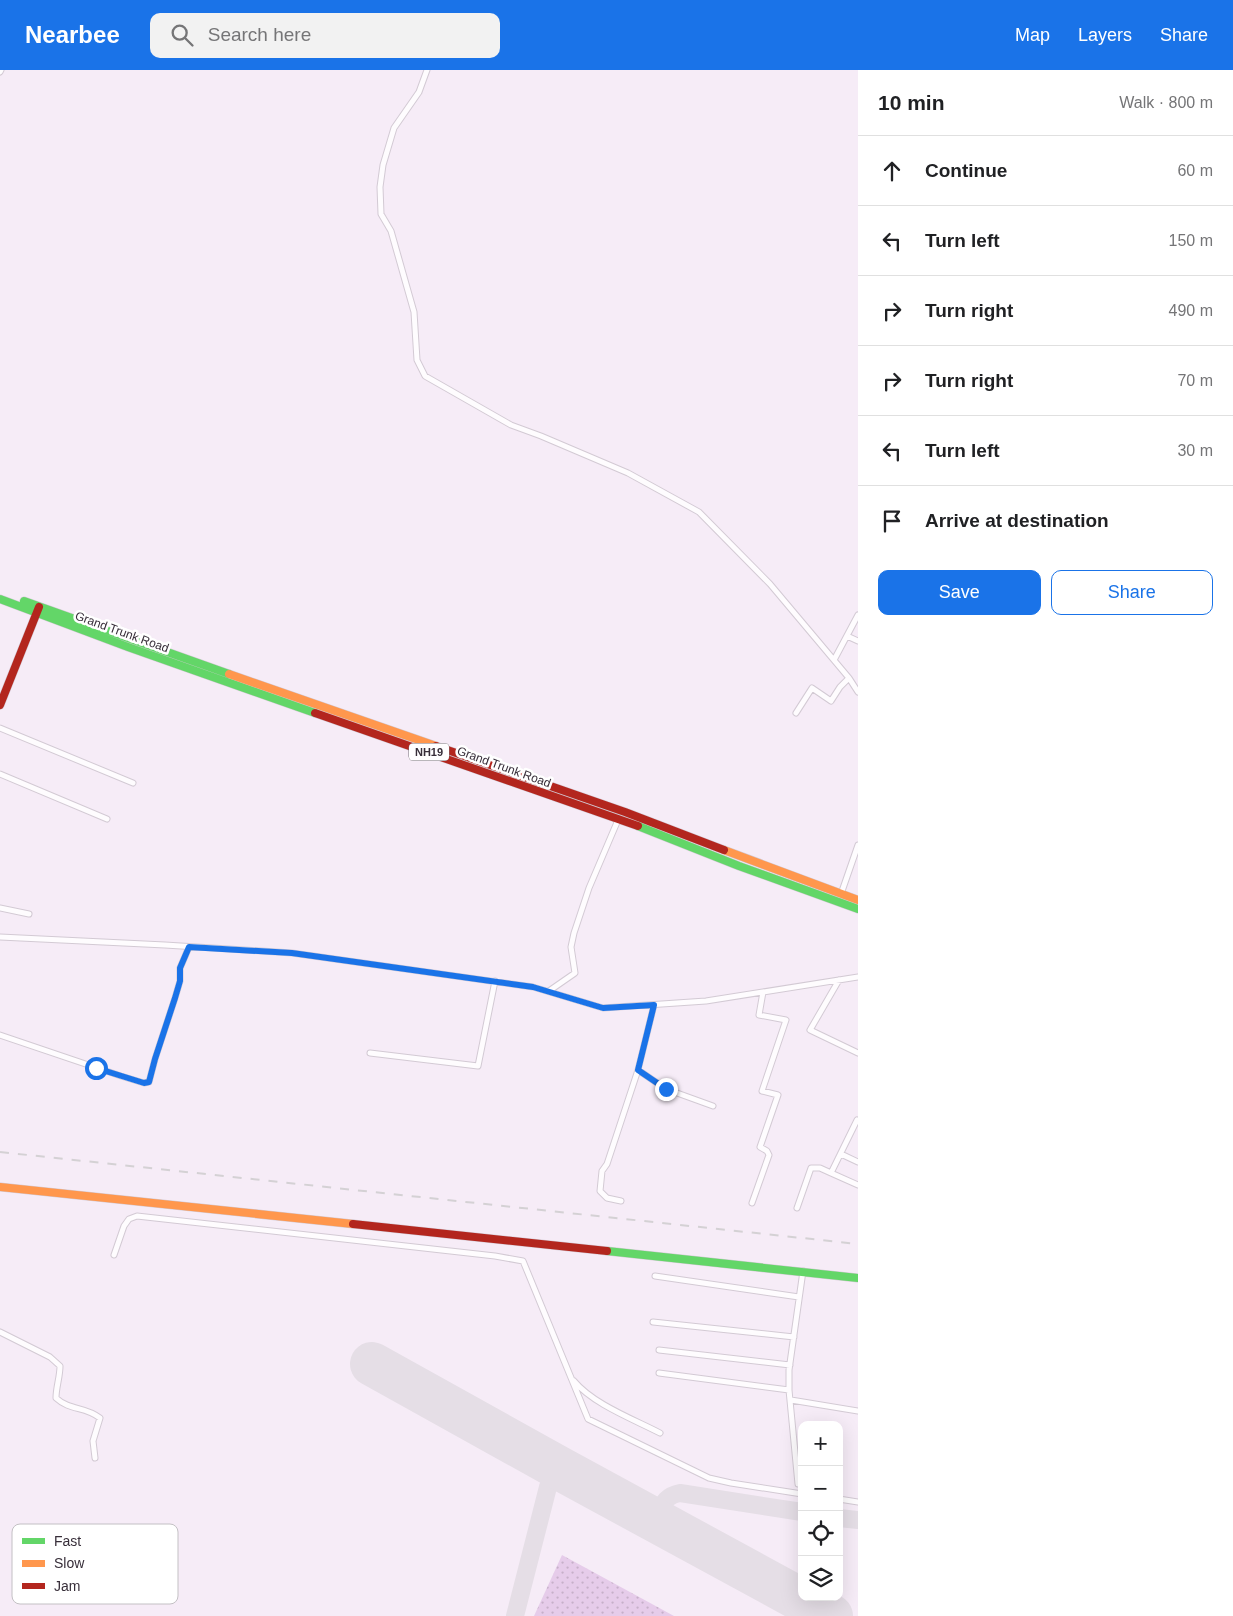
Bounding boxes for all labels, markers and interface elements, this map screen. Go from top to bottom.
search box [150,13,500,58]
text: Nearbee [25,21,120,48]
icon: search [168,21,196,49]
text: Search here [208,24,311,45]
text: Map [1015,25,1050,45]
text: Layers [1078,25,1132,45]
text: Share [1160,25,1208,45]
text: 10 min [878,91,945,114]
text: Walk · 800 m [1119,94,1213,111]
icon: ahead [878,157,906,185]
text: Continue [925,160,1007,181]
text: 60 m [1177,162,1213,179]
icon: left [878,227,906,255]
text: Turn left [925,230,1000,251]
text: 150 m [1169,232,1213,249]
icon: right [878,297,906,325]
text: Turn right [925,300,1013,321]
text: 490 m [1169,302,1213,319]
icon: right [878,367,906,395]
text: Turn right [925,370,1013,391]
text: 70 m [1177,372,1213,389]
icon: left [878,437,906,465]
text: Turn left [925,440,1000,461]
text: 30 m [1177,442,1213,459]
icon: arrive [878,507,906,535]
text: Arrive at destination [925,510,1109,531]
button: Save [878,570,1041,615]
button: Share [1051,570,1213,615]
street label: Grand Trunk Road [73,609,171,655]
road number: NH19 [409,744,449,760]
street label: Grand Trunk Road [455,744,553,790]
route start [85,1057,108,1080]
route end [655,1078,678,1101]
map controls [798,1421,843,1601]
button: + [798,1421,843,1466]
button: − [798,1466,843,1511]
button: locate [798,1511,843,1556]
legend [12,1524,178,1604]
text: Fast [54,1533,81,1549]
text: Slow [54,1555,85,1571]
button: layers [798,1556,843,1601]
text: Jam [54,1578,80,1594]

